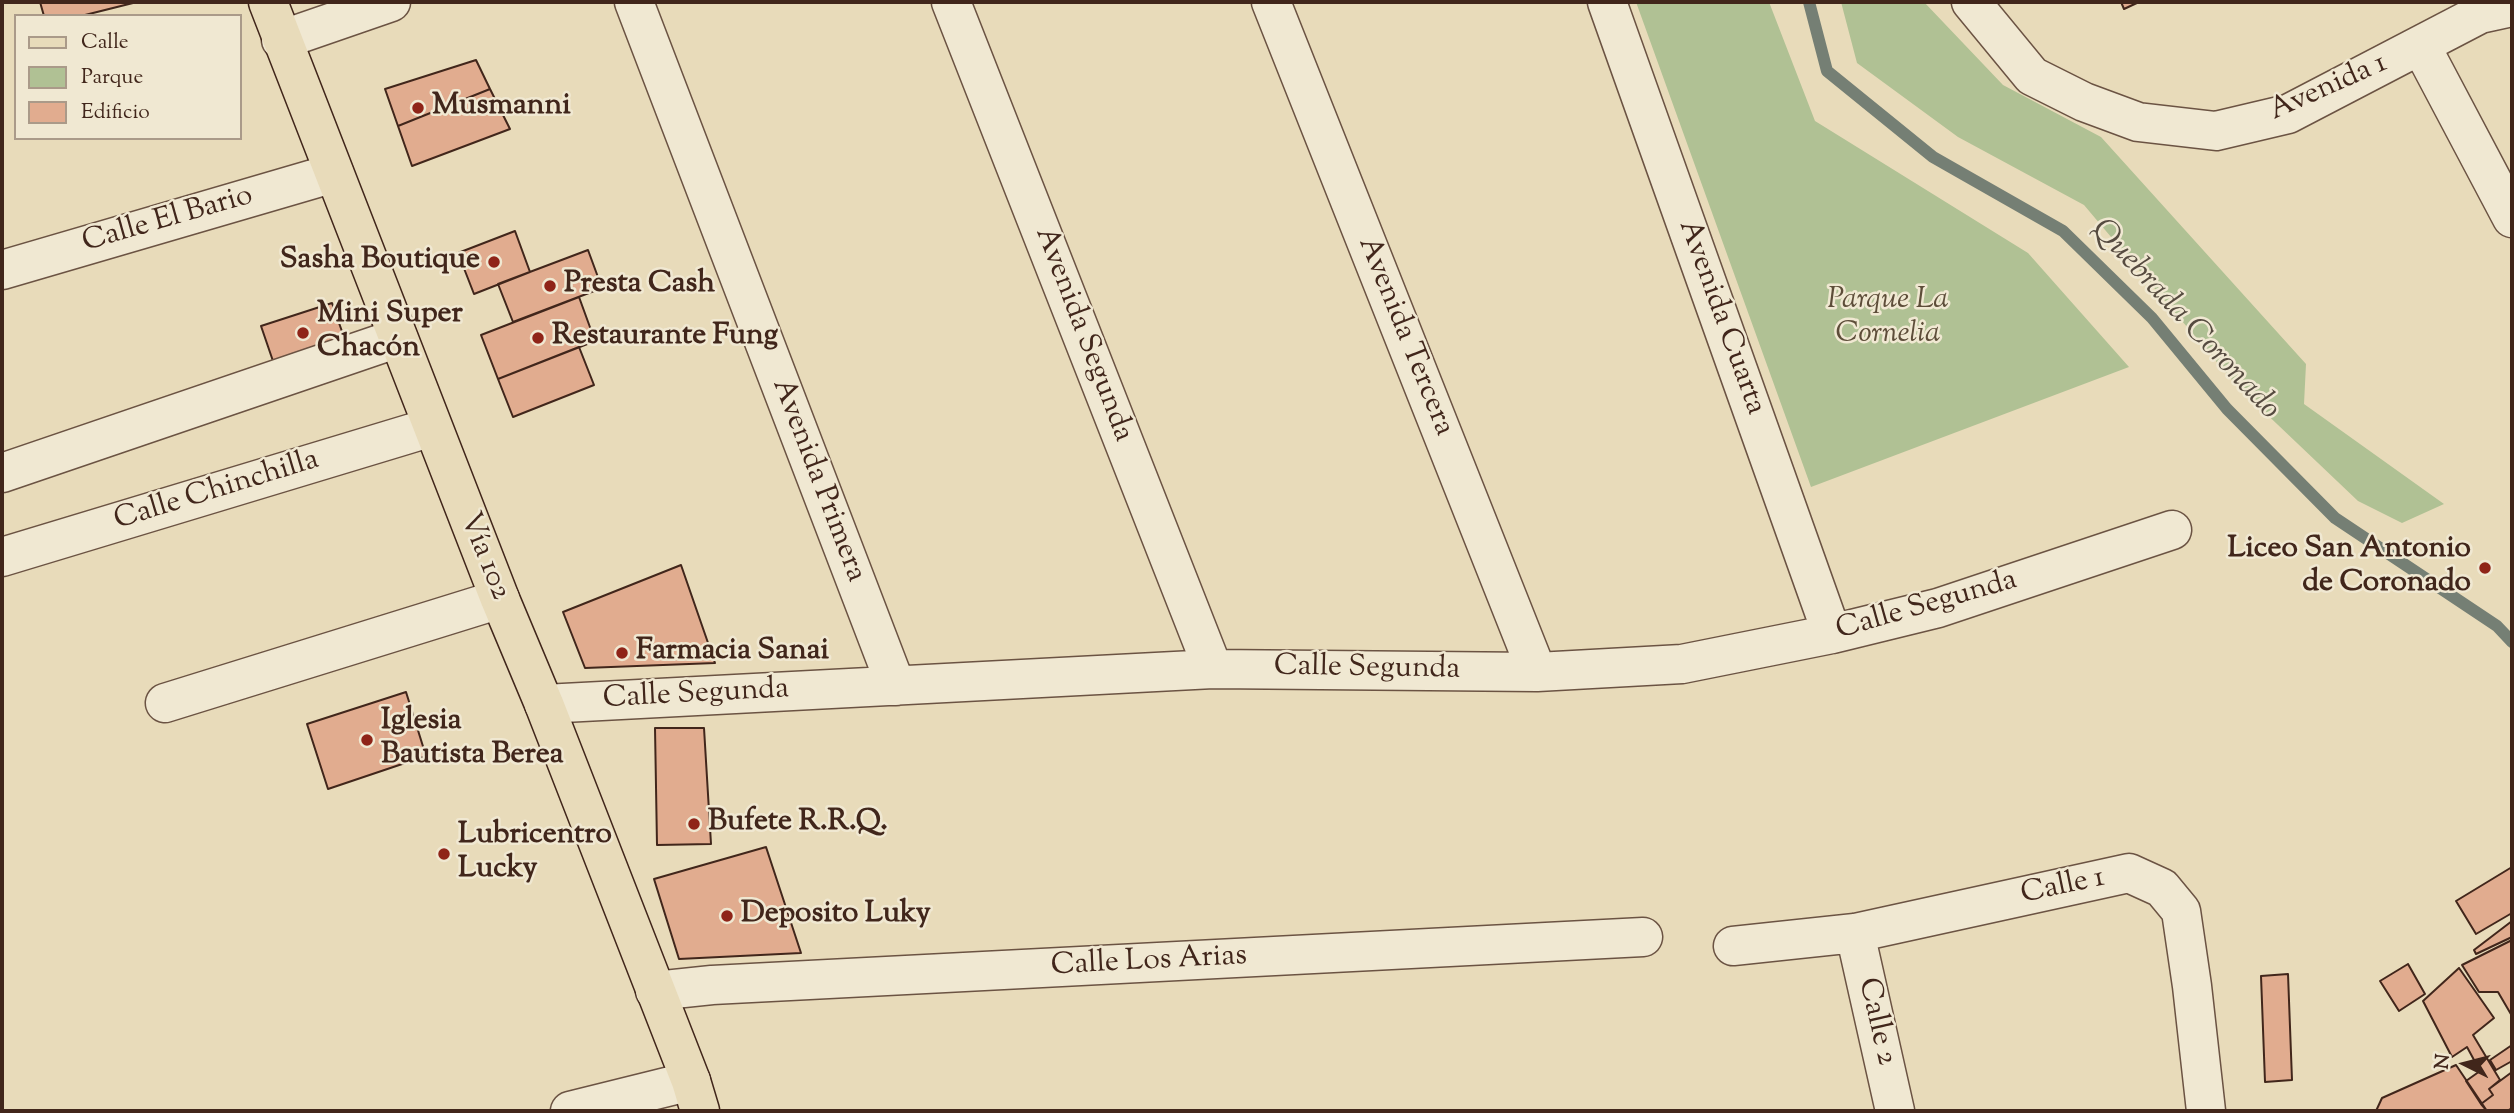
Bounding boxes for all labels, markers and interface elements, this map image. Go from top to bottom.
legend [14,14,242,140]
text: Calle [81,28,129,58]
street label: Avenida 1 [2265,47,2393,131]
text: Parque [81,63,143,93]
place label: Musmanni [432,90,571,126]
text: Edificio [81,98,150,128]
marker: Musmanni [410,100,426,116]
street label: Calle El Bario [79,179,257,263]
water label: Quebrada Coronado [2081,213,2287,429]
street label: Avenida Cuarta [1668,216,1772,420]
street label: Avenida Segunda [1025,223,1139,447]
street label: Avenida Tercera [1348,232,1460,442]
place label: Sasha Boutique [280,244,480,280]
marker: Sasha Boutique [486,254,502,270]
place label: Presta Cash [564,268,715,304]
marker: Presta Cash [542,278,558,294]
park label: Parque La Cornelia [1827,284,1949,354]
place label: Mini Super Chacón [317,298,463,368]
place label: Restaurante Fung [552,320,778,356]
marker: Mini Super Chacón [295,325,311,341]
marker: Restaurante Fung [530,330,546,346]
street label: Avenida Primera [762,374,872,588]
street label: Calle Chinchilla [110,444,324,540]
street label: Vía 102 [449,508,517,606]
place label: Liceo San Antonio de Coronado [2227,533,2471,604]
marker: Liceo San Antonio de Coronado [2477,560,2493,576]
street label: Calle Segunda [1832,564,2022,650]
place label: Farmacia Sanai [636,635,829,671]
marker: Farmacia Sanai [614,645,630,661]
street label: Calle Segunda [1274,650,1460,690]
street label: Calle Segunda [602,673,790,719]
place label: Iglesia Bautista Berea [381,705,564,776]
marker: Iglesia Bautista Berea [359,732,375,748]
place label: Bufete R.R.Q. [708,806,888,842]
marker: Bufete R.R.Q. [686,816,702,832]
place label: Lubricentro Lucky [458,819,612,890]
marker: Lubricentro Lucky [436,846,452,862]
street label: Calle 1 [2018,862,2108,914]
place label: Deposito Luky [741,898,931,934]
marker: Deposito Luky [719,908,735,924]
street label: Calle Los Arias [1050,940,1248,986]
street label: Calle 2 [1848,975,1902,1069]
north arrow [2430,1029,2500,1099]
text: N [2429,1053,2458,1071]

